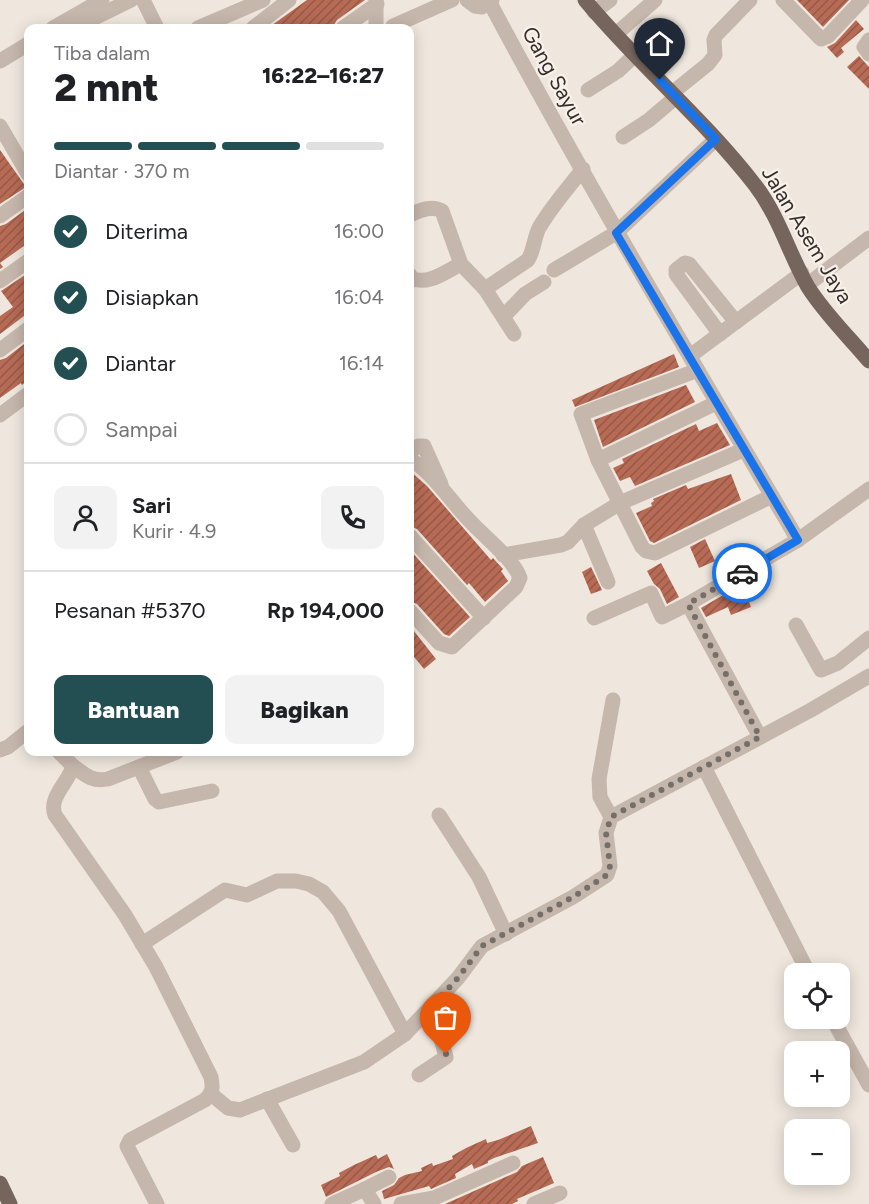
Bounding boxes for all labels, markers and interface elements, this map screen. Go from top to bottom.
pin [634,18,685,80]
street label: Gang Sayur [517,22,592,130]
icon: home [643,27,676,60]
text: Tiba dalam [54,41,150,65]
text: 16:22–16:27 [262,62,384,89]
text: 2 mnt [54,64,159,111]
text: Diantar · 370 m [54,159,190,183]
street label: Jalan Asem Jaya [757,162,858,308]
icon: check [54,215,87,248]
text: Diterima [105,218,188,245]
text: 16:00 [334,219,384,243]
icon: check [54,281,87,314]
text: Disiapkan [105,284,199,311]
text: 16:04 [334,285,384,309]
icon: check [54,347,87,380]
text: Diantar [105,350,176,377]
text: 16:14 [339,351,384,375]
text: Sampai [105,416,178,443]
button: person [54,486,117,549]
button: phone [321,486,384,549]
text: Sari [132,492,171,519]
text: Kurir · 4.9 [132,519,216,543]
courier [712,543,772,603]
icon: car [726,557,759,590]
text: Pesanan #5370 [54,597,206,624]
text: Rp 194,000 [267,597,384,624]
button: Bantuan [54,675,213,744]
button: Bagikan [225,675,384,744]
map controls [784,963,850,1185]
button: locate [784,963,850,1029]
pin [420,992,471,1054]
icon: bag [429,1001,462,1034]
button: + [784,1041,850,1107]
button: − [784,1119,850,1185]

